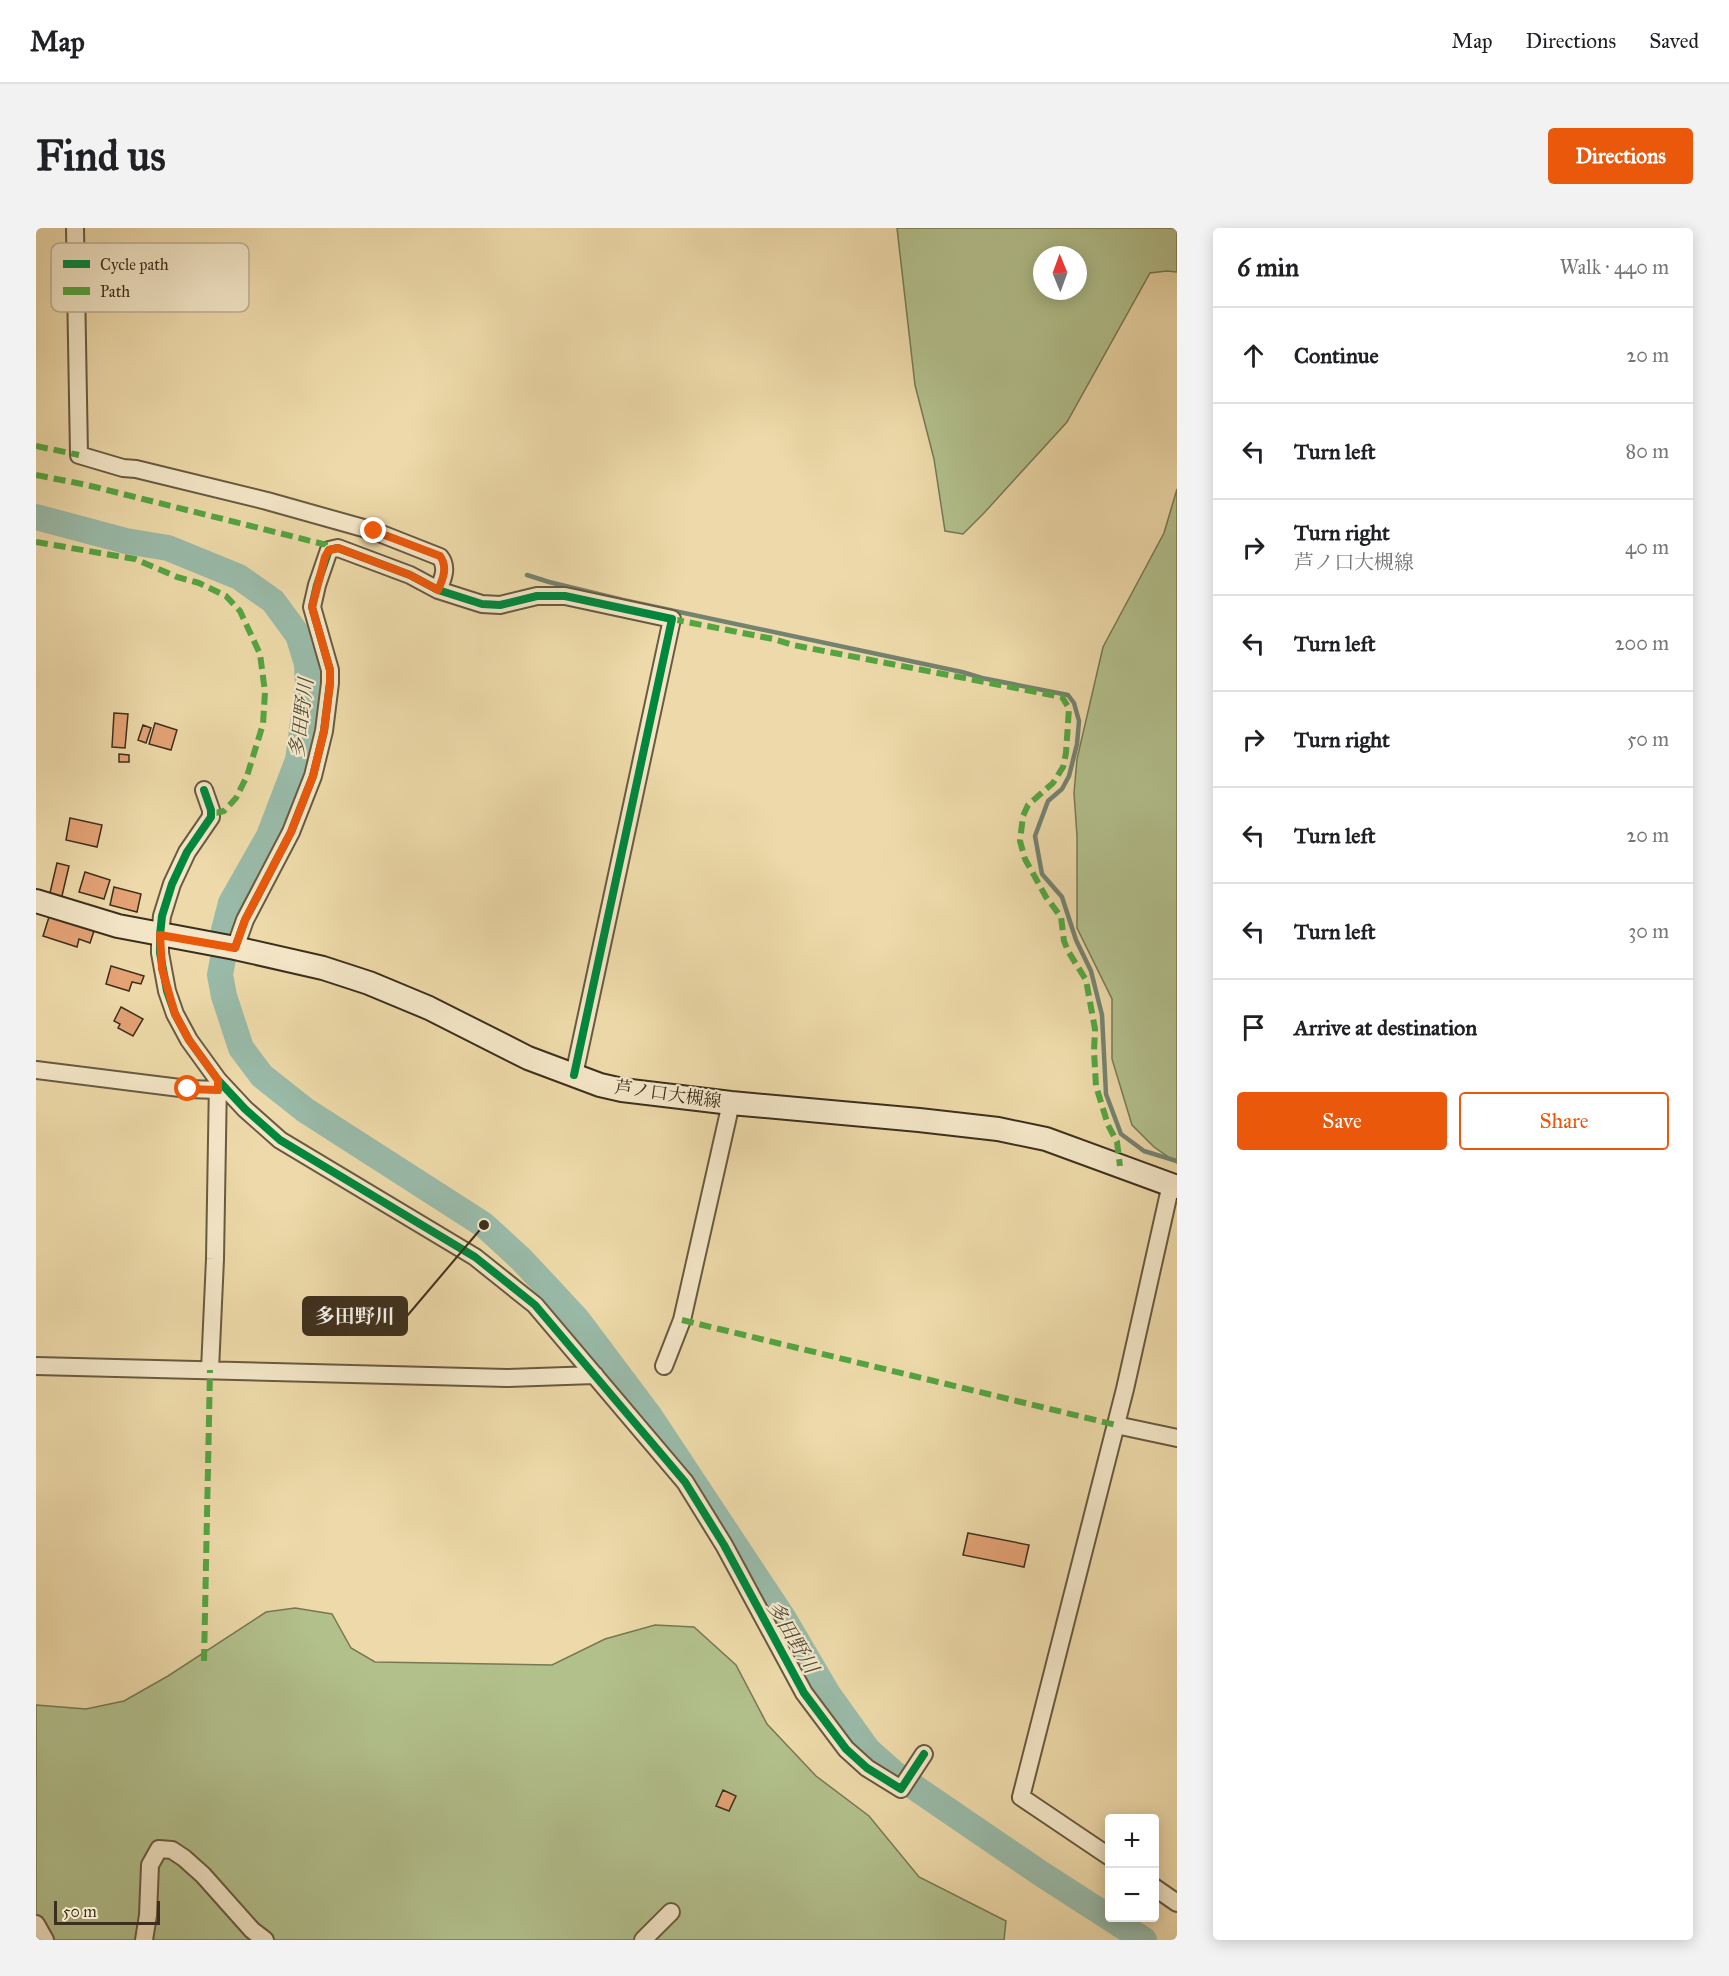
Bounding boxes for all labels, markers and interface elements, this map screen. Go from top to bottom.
text: Map [30,24,85,59]
text: Map [1452,28,1493,54]
text: Directions [1526,28,1616,54]
text: Saved [1649,28,1699,54]
button: Directions [1548,128,1693,184]
text: Find us [36,130,166,182]
legend [51,243,249,312]
north arrow [1033,246,1087,300]
text: 6 min [1237,251,1299,283]
text: Cycle path [100,255,169,274]
text: Walk · 440 m [1560,255,1669,279]
text: Path [100,282,130,301]
icon: ahead [1237,339,1270,372]
text: Continue [1294,342,1379,369]
text: 20 m [1626,343,1669,367]
icon: left [1237,435,1270,468]
text: Turn left [1294,438,1376,465]
text: 80 m [1626,439,1669,463]
route end [360,517,386,543]
text: Turn right [1294,519,1390,546]
icon: right [1237,531,1270,564]
text: 40 m [1625,535,1669,559]
text: 芦ノ口大槻線 [1294,550,1414,574]
icon: left [1237,627,1270,660]
text: Turn left [1294,630,1376,657]
text: 200 m [1615,631,1669,655]
water label: 多田野川 [284,675,318,759]
icon: right [1237,723,1270,756]
text: Turn right [1294,726,1390,753]
text: 50 m [1627,727,1669,751]
icon: left [1237,819,1270,852]
text: Turn left [1294,822,1376,849]
text: 20 m [1626,823,1669,847]
icon: left [1237,915,1270,948]
text: Turn left [1294,918,1376,945]
text: 30 m [1628,919,1669,943]
icon: arrive [1237,1011,1270,1044]
text: Arrive at destination [1294,1014,1477,1041]
route start [174,1075,200,1101]
street label: 芦ノ口大槻線 [613,1076,723,1112]
button: Save [1237,1092,1447,1150]
button: Share [1459,1092,1669,1150]
callout: 多田野川 [303,1297,407,1335]
text: 多田野川 [315,1304,395,1328]
water label: 多田野川 [762,1597,825,1679]
map controls [1105,1814,1159,1922]
button: + [1105,1814,1159,1868]
button: − [1105,1868,1159,1922]
scale bar [54,1898,160,1926]
text: 50 m [63,1902,97,1921]

